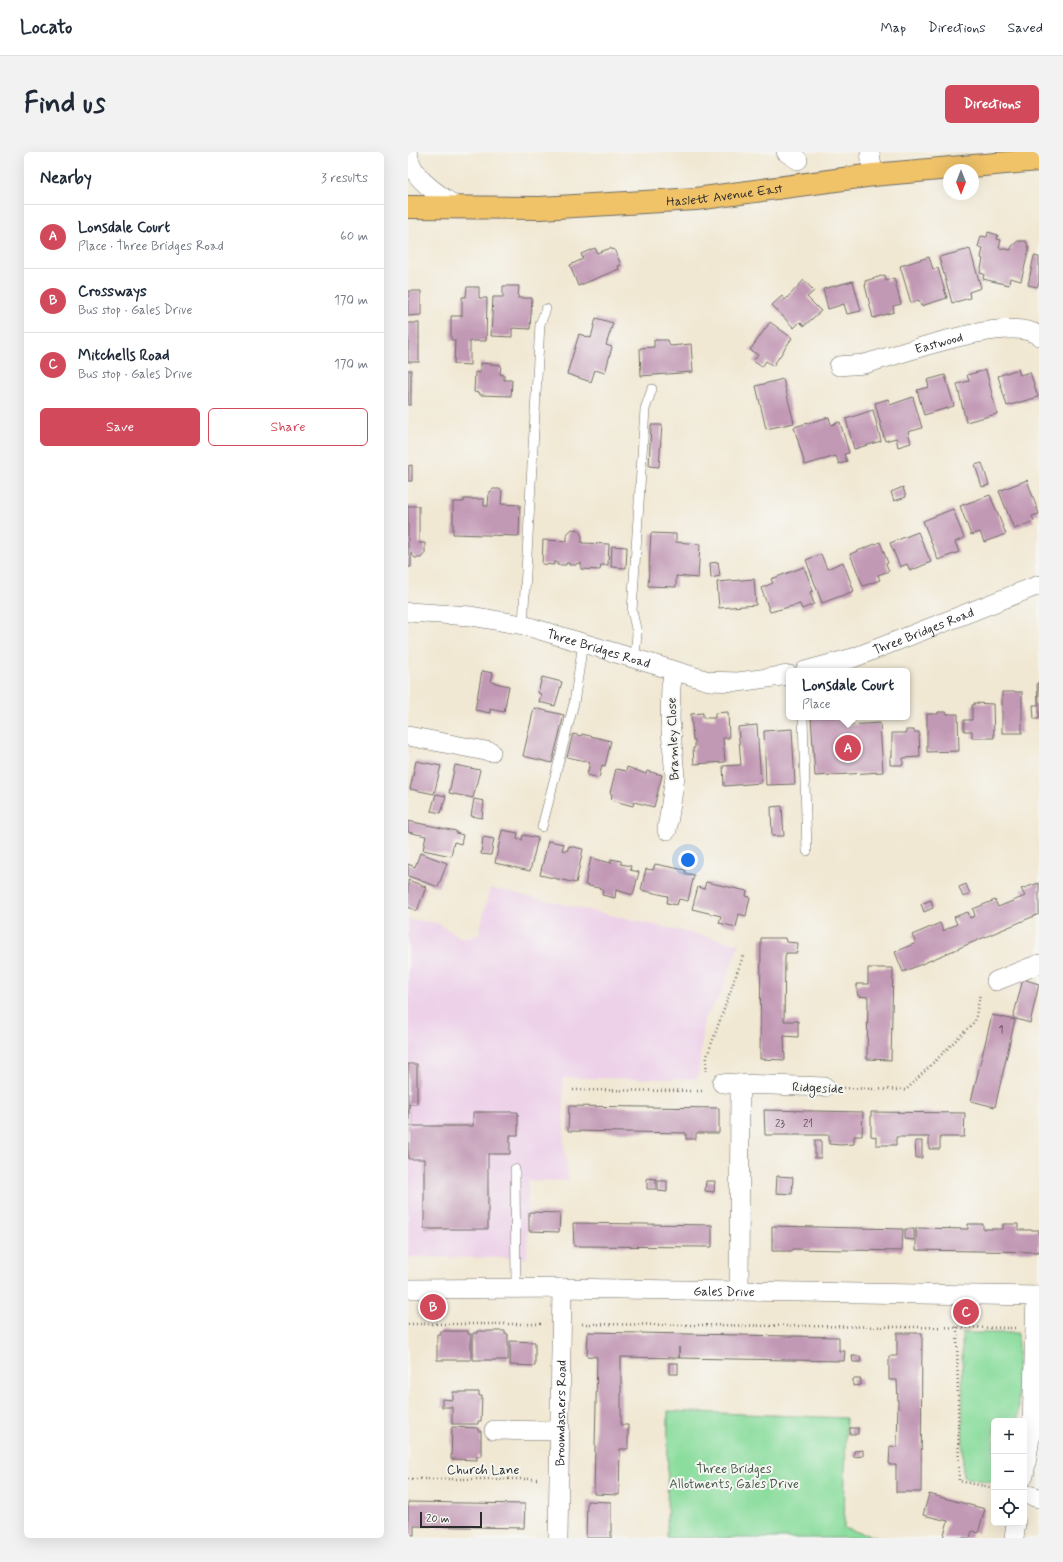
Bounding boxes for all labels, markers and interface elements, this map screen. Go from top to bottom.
text: Locato [20,15,72,40]
text: Map [880,19,906,37]
text: Directions [928,19,986,37]
text: Saved [1008,19,1043,37]
button: Directions [945,85,1039,123]
text: Find us [24,86,105,123]
north arrow [943,164,979,200]
text: Nearby [40,167,92,189]
text: 3 results [321,170,368,187]
street label: Haslett Avenue East [666,180,784,211]
text: Lonsdale Court [78,218,170,238]
text: A [49,228,57,245]
text: 60 m [340,228,368,245]
text: Place · Three Bridges Road [78,238,224,255]
text: Crossways [78,282,147,302]
text: B [49,292,57,309]
text: 170 m [334,292,368,309]
text: Bus stop · Gales Drive [78,302,192,319]
street label: Eastwood [913,329,965,358]
text: Mitchells Road [78,346,170,366]
text: C [48,356,58,373]
text: 170 m [334,356,368,373]
text: Bus stop · Gales Drive [78,366,192,383]
button: Save [40,408,200,446]
button: Share [208,408,368,446]
street label: Three Bridges Road [871,604,977,659]
street label: Three Bridges Road [545,626,652,673]
popup [786,668,910,720]
text: Lonsdale Court [802,676,894,696]
text: Place [802,696,831,713]
street label: Bramley Close [664,697,683,781]
pin: A [835,733,861,763]
your location [678,850,698,870]
house number: 1 [999,1023,1004,1037]
street label: Ridgeside [792,1079,844,1099]
house number: 23 [775,1117,785,1131]
house number: 21 [803,1117,813,1131]
street label: Gales Drive [693,1283,755,1301]
pin: B [420,1292,446,1322]
pin: C [953,1297,979,1327]
street label: Broomdashers Road [552,1360,571,1466]
map controls [991,1418,1027,1526]
button: + [991,1418,1027,1454]
button: − [991,1454,1027,1490]
park label: Three Bridges Allotments, Gales Drive [669,1461,799,1493]
street label: Church Lane [447,1462,519,1479]
button: locate [991,1490,1027,1526]
scale bar [420,1510,482,1529]
text: 20 m [426,1512,449,1526]

